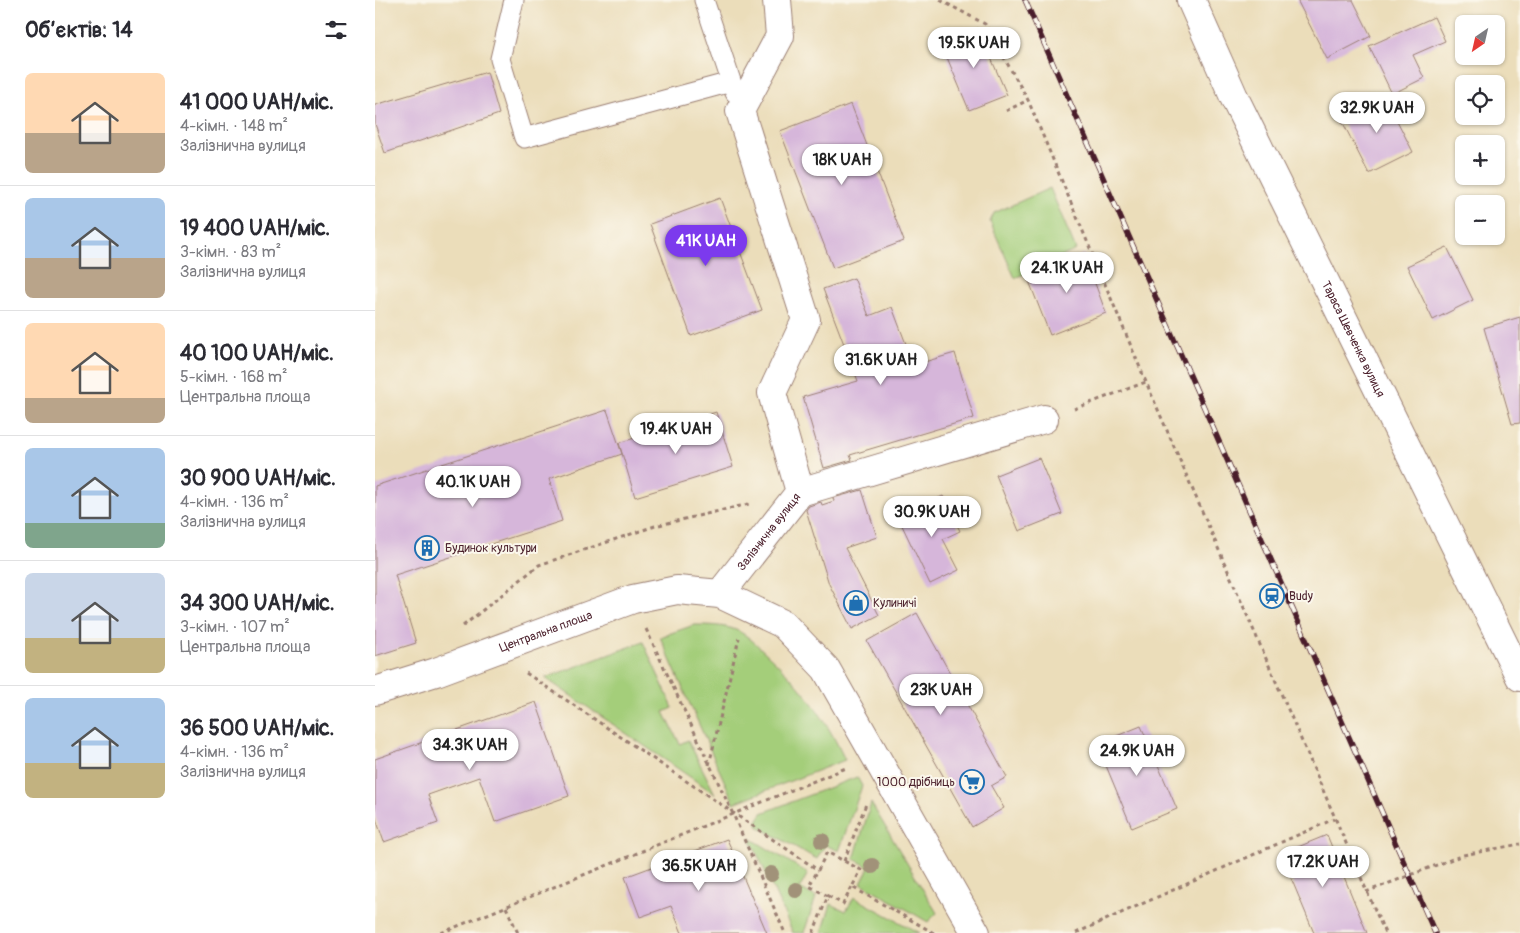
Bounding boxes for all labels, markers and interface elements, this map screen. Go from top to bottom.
north arrow [1455,15,1505,65]
map controls [1455,15,1505,245]
icon: filters [322,16,350,44]
text: Об’єктів: 14 [25,17,133,44]
pin: 19.5K UAH [917,27,1031,69]
text: 19.5K UAH [939,33,1009,53]
button: locate [1455,75,1505,125]
text: 41 000 UAH/міс. [180,89,334,116]
pin: 32.9K UAH [1320,92,1434,134]
icon: home [65,93,125,153]
text: 32.9K UAH [1340,98,1414,118]
text: 4-кімн. · 148 m² [180,116,288,136]
button: + [1455,135,1505,185]
text: Залізнична вулиця [180,136,306,156]
pin: 18K UAH [796,144,888,186]
text: 18K UAH [813,150,871,170]
button: − [1455,195,1505,245]
text: 19 400 UAH/міс. [180,215,330,242]
icon: home [65,218,125,278]
pin: 41K UAH [660,224,752,267]
text: 41K UAH [676,231,736,251]
text: 3-кімн. · 83 m² [180,242,281,262]
pin: 24.1K UAH [1010,252,1124,294]
text: 24.1K UAH [1031,258,1103,278]
text: Залізнична вулиця [180,262,306,282]
street label: Тараса Шевченка вулиця [1318,278,1388,400]
text: 40 100 UAH/міс. [180,340,334,367]
icon: home [65,343,125,403]
pin: 31.6K UAH [824,344,938,386]
text: 31.6K UAH [845,350,917,370]
text: 5-кімн. · 168 m² [180,367,288,387]
text: Центральна площа [180,387,310,407]
pin: 19.4K UAH [619,412,733,455]
text: 19.4K UAH [640,419,712,439]
text: 30 900 UAH/міс. [180,465,336,492]
pin: 40.1K UAH [416,466,530,508]
icon: home [65,468,125,528]
text: 40.1K UAH [436,472,510,492]
street label: Залізнична вулиця [734,490,804,574]
text: 4-кімн. · 136 m² [180,492,289,512]
pin: 30.9K UAH [875,496,989,538]
text: 30.9K UAH [894,502,970,522]
text: Залізнична вулиця [180,512,306,532]
building icon: Будинок культури [414,535,440,561]
place label: Будинок культури [445,541,537,556]
station icon: Budy [1259,583,1285,609]
place label: Budy [1289,589,1313,604]
text: 34 300 UAH/міс. [180,590,335,617]
shop icon: Кулиничі [843,590,869,616]
icon: home [65,593,125,653]
place label: Кулиничі [873,596,916,611]
street label: Центральна площа [497,607,595,655]
text: 3-кімн. · 107 m² [180,617,290,637]
text: Центральна площа [180,637,310,657]
pin: 23K UAH [895,674,987,716]
text: 23K UAH [910,680,972,700]
text: 36 500 UAH/міс. [180,715,334,742]
icon: home [65,718,125,778]
pin: 34.3K UAH [413,728,527,771]
pin: 24.9K UAH [1080,734,1194,777]
text: 34.3K UAH [433,735,507,755]
text: 24.9K UAH [1100,741,1174,761]
text: 4-кімн. · 136 m² [180,742,289,762]
text: Залізнична вулиця [180,762,306,782]
supermarket icon: 1000 дрібниць [959,769,985,795]
place label: 1000 дрібниць [877,775,955,790]
pin: 17.2K UAH [1266,846,1380,888]
pin: 36.5K UAH [642,850,756,892]
text: 17.2K UAH [1287,852,1359,872]
text: 36.5K UAH [662,856,736,876]

